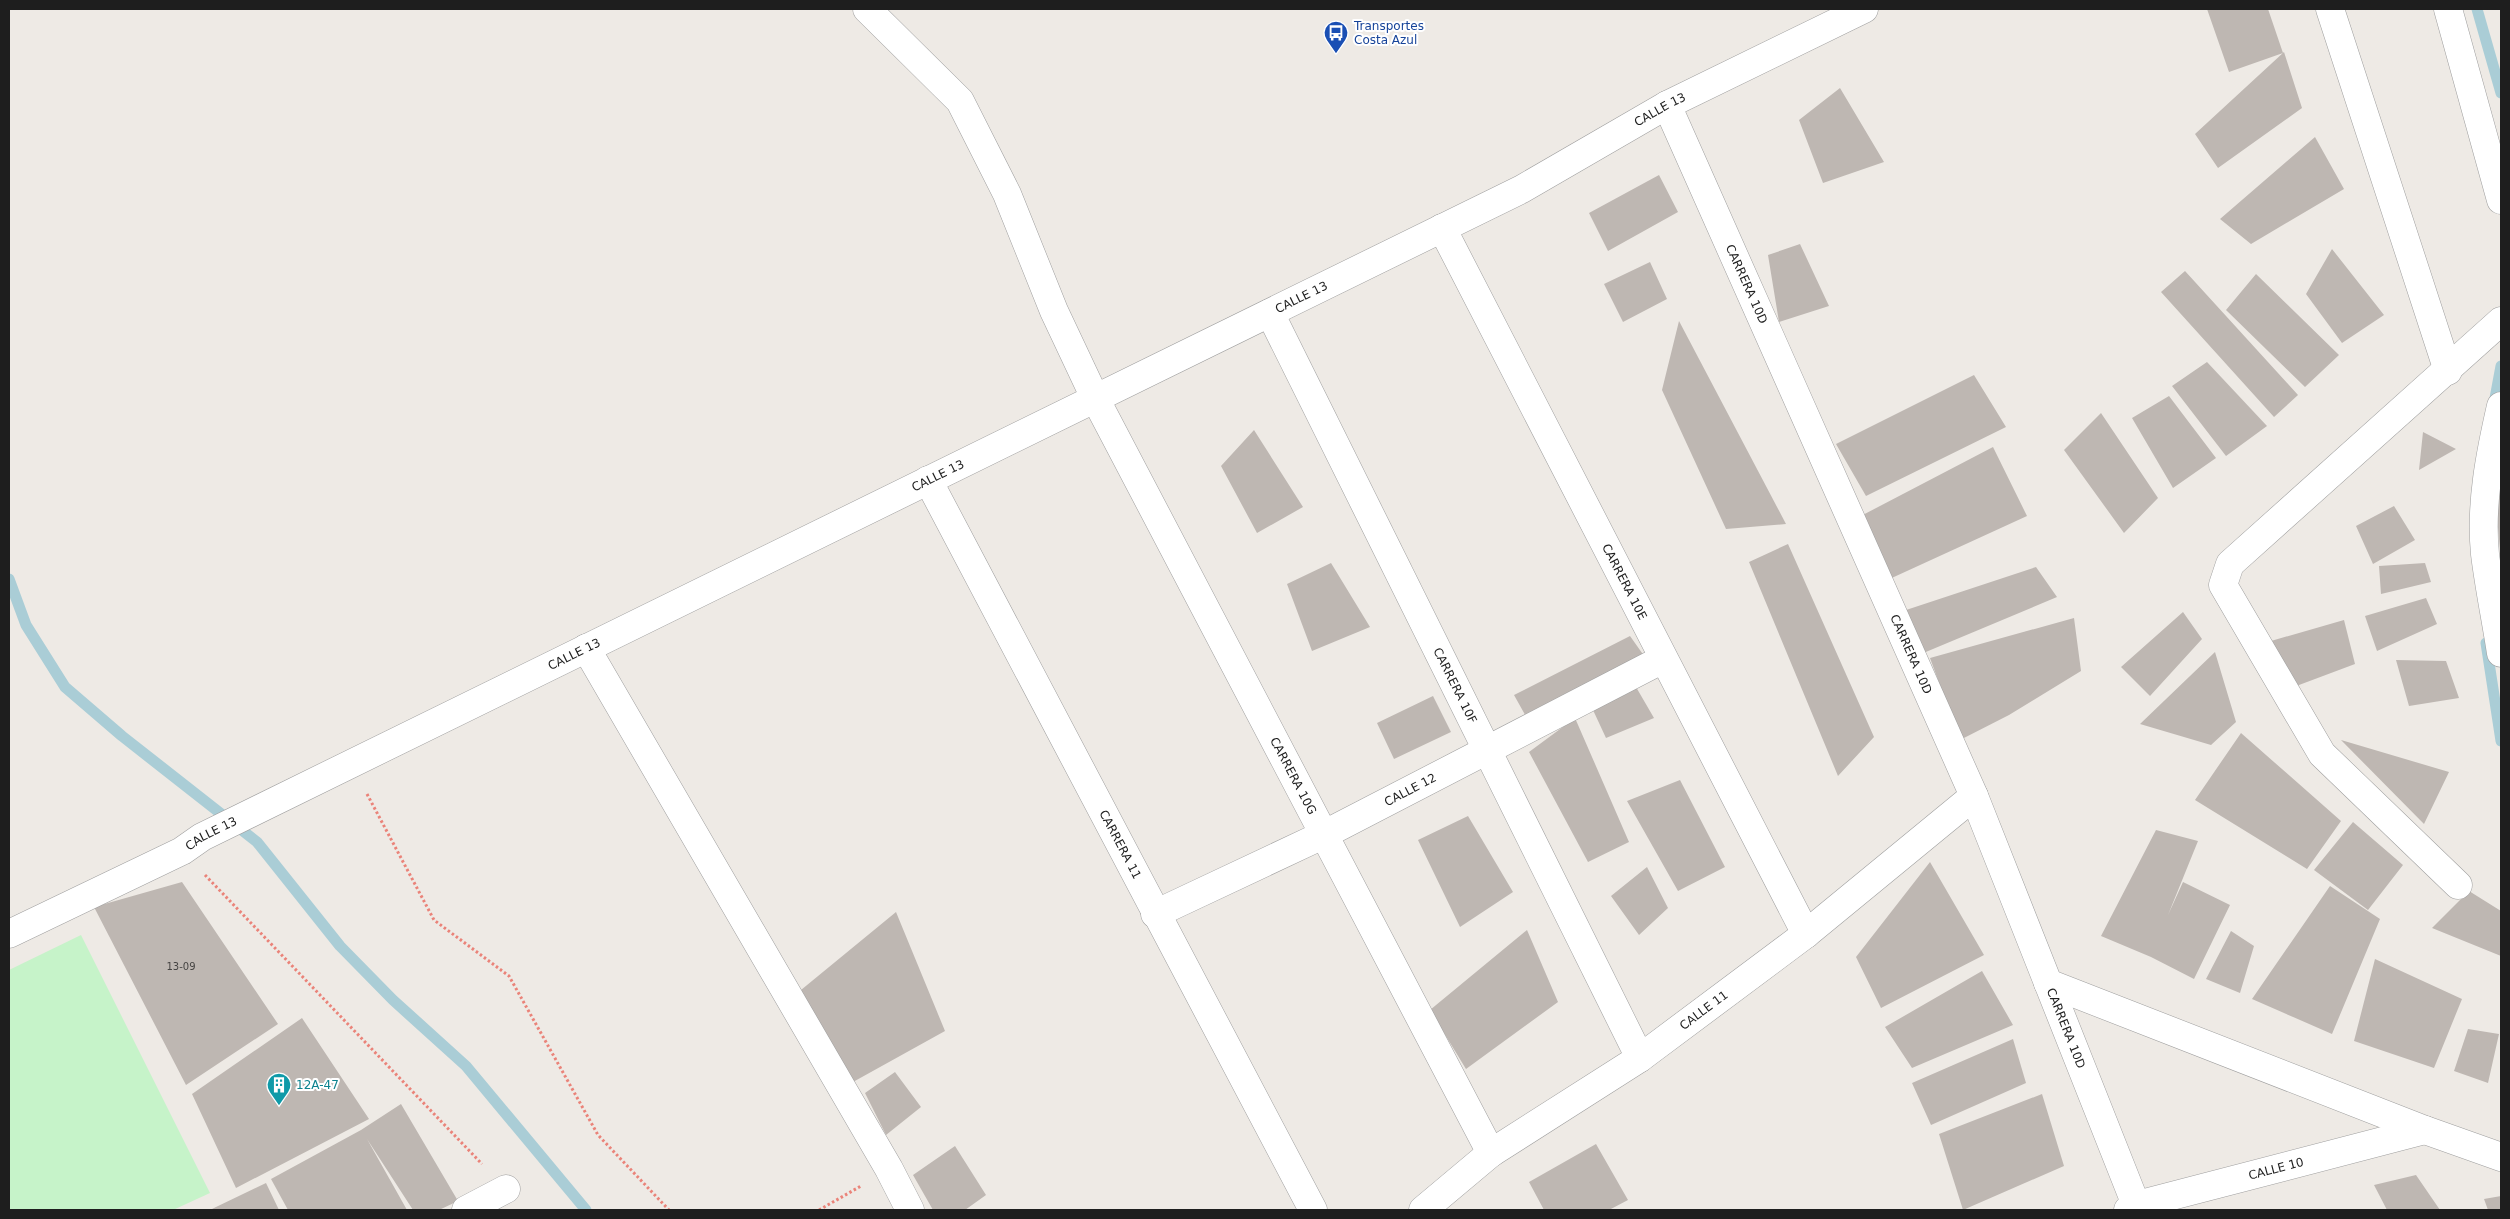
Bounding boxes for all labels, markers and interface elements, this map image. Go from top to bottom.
place label: Transportes Costa Azul [1353,19,1424,47]
bus stop icon: Transportes Costa Azul [1323,20,1349,54]
street label: CALLE 13 [1632,90,1688,129]
street label: CARRERA 10D [1723,242,1770,326]
street label: CALLE 13 [1273,279,1330,316]
street label: CALLE 13 [909,457,966,495]
street label: CARRERA 10E [1599,541,1650,622]
street label: CARRERA 10D [1887,612,1935,696]
street label: CALLE 13 [546,635,603,673]
street label: CARRERA 10F [1430,645,1480,726]
street label: CARRERA 10G [1267,735,1319,817]
street label: CALLE 12 [1382,771,1439,809]
street label: CARRERA 11 [1096,808,1144,881]
street label: CALLE 13 [183,814,239,853]
house number: 13-09 [166,961,196,972]
street label: CARRERA 10D [2044,986,2088,1071]
street label: CALLE 11 [1677,988,1731,1033]
building icon: 12A-47 [266,1072,292,1106]
place label: 12A-47 [296,1078,339,1092]
street label: CALLE 10 [2247,1155,2305,1183]

